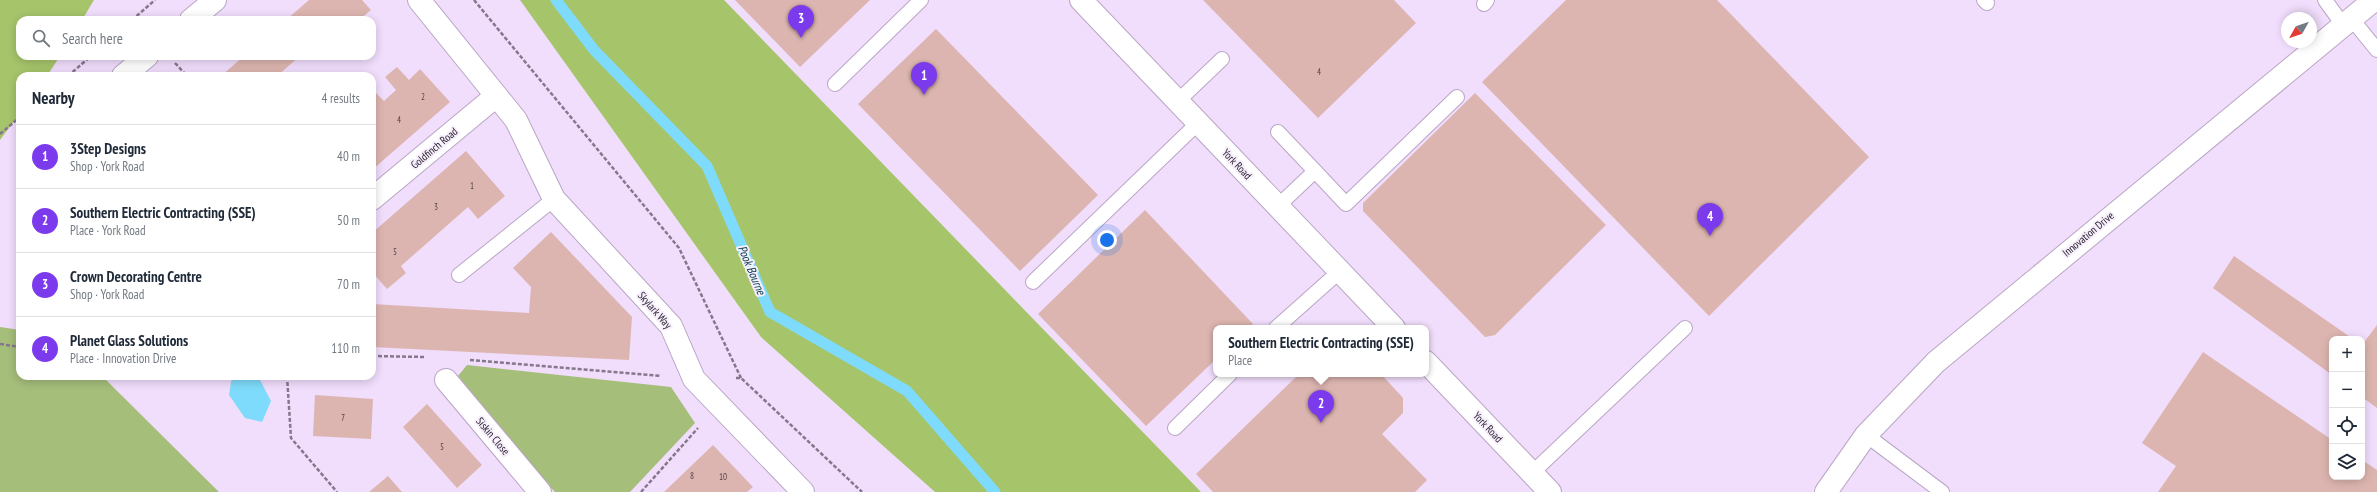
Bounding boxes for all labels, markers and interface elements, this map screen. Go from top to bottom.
pin: 3 [788,5,814,38]
north arrow [2281,12,2317,48]
search box [16,16,376,60]
icon: search [30,27,52,49]
text: Search here [62,29,123,48]
pin: 1 [911,62,937,95]
house number: 4 [1317,66,1321,77]
text: Nearby [32,87,75,109]
text: 4 results [321,90,360,107]
house number: 2 [421,91,425,102]
house number: 4 [397,114,401,125]
street label: Goldfinch Road [408,124,461,172]
text: 3Step Designs [70,139,146,158]
street label: York Road [1219,146,1255,183]
text: 1 [42,148,48,165]
text: 40 m [337,148,360,165]
text: Shop · York Road [70,158,144,175]
house number: 1 [470,180,474,191]
house number: 3 [434,201,438,212]
text: Southern Electric Contracting (SSE) [70,203,256,222]
pin: 4 [1697,203,1723,236]
street label: Innovation Drive [2059,208,2117,260]
text: 2 [42,212,48,229]
text: 50 m [337,212,360,229]
text: Place · York Road [70,222,146,239]
your location [1097,230,1117,250]
water label: Pook Bourne [735,243,769,298]
house number: 5 [393,246,397,257]
text: Crown Decorating Centre [70,267,202,286]
text: 3 [42,276,48,293]
text: 70 m [337,276,360,293]
text: Shop · York Road [70,286,144,303]
street label: Skylark Way [635,288,676,332]
popup [1213,325,1429,377]
text: Planet Glass Solutions [70,331,188,350]
text: Southern Electric Contracting (SSE) [1228,333,1414,352]
map controls [2329,336,2365,480]
button: + [2329,336,2365,372]
text: 4 [42,340,48,357]
text: 110 m [331,340,360,357]
text: Place · Innovation Drive [70,350,176,367]
text: Place [1228,352,1252,369]
button: − [2329,372,2365,408]
pin: 2 [1308,390,1334,423]
button: locate [2329,408,2365,444]
street label: York Road [1470,409,1506,446]
house number: 7 [341,412,345,423]
street label: Siskin Close [473,414,513,458]
house number: 5 [440,441,444,452]
button: layers [2329,444,2365,480]
house number: 8 [690,470,694,481]
house number: 10 [719,471,727,482]

